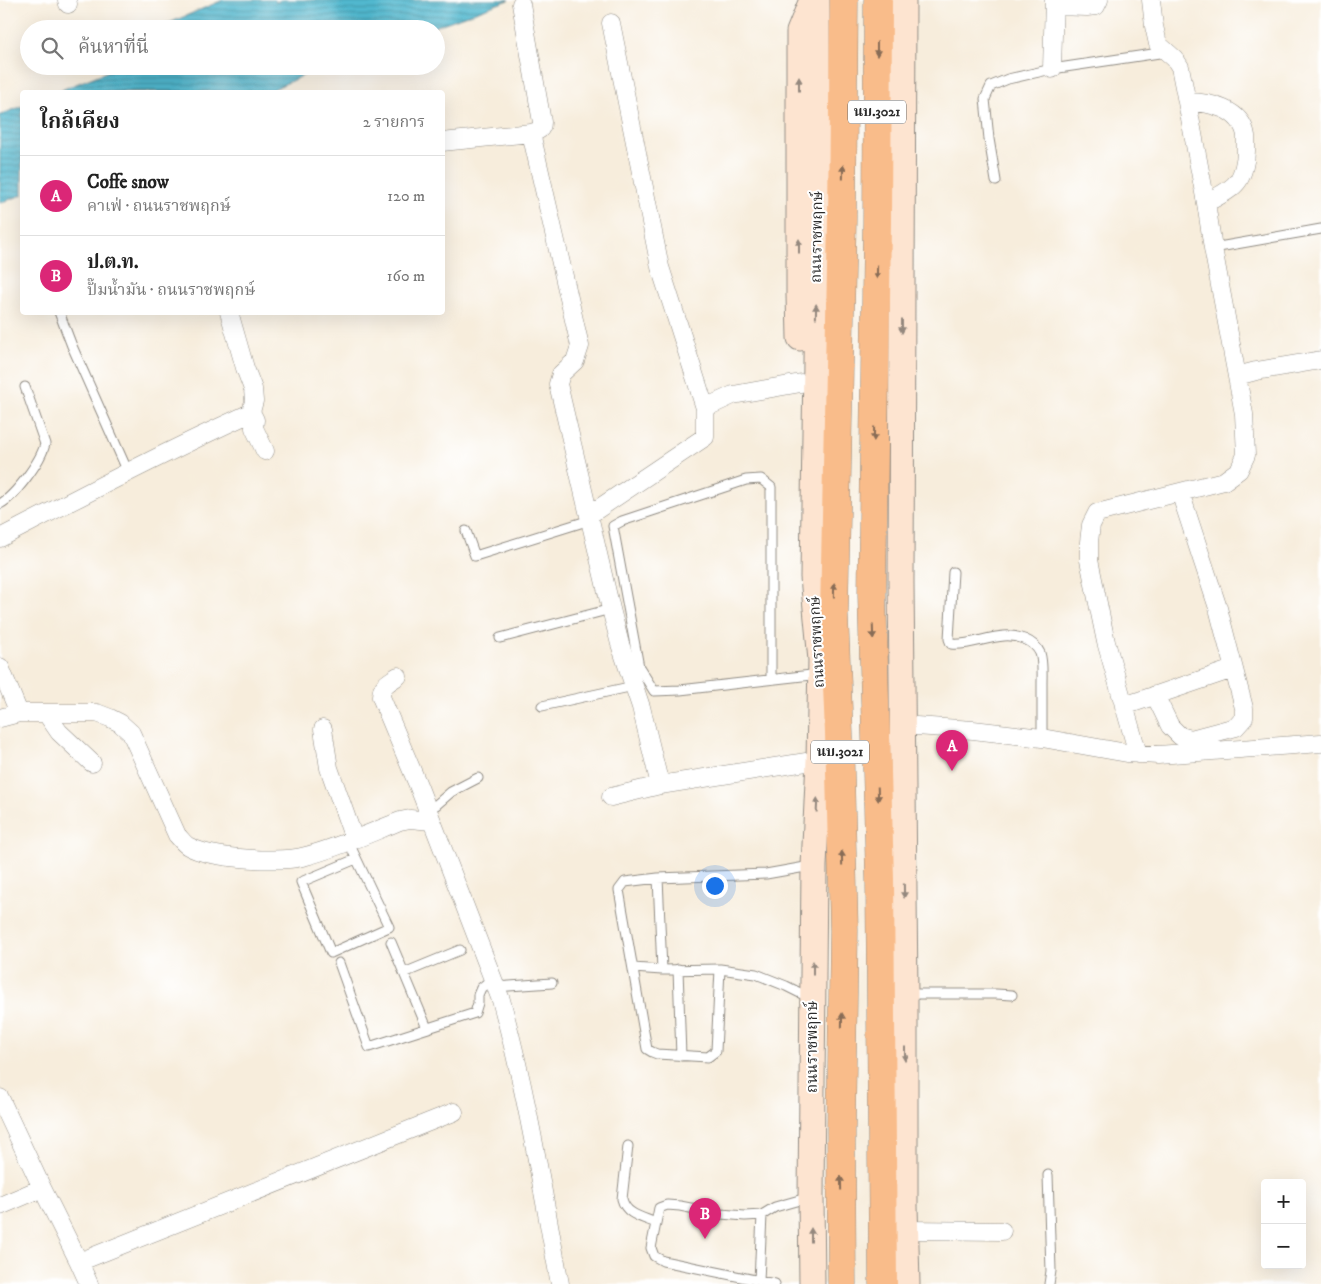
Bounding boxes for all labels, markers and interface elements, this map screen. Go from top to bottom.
search box [20,20,445,75]
icon: search [38,34,66,62]
text: ค้นหาที่นี่ [78,36,149,59]
one-way arrow [873,41,881,57]
one-way arrow [795,76,803,92]
road number: นบ.3021 [848,100,906,124]
text: ใกล้เคียง [40,109,120,135]
text: 2 รายการ [363,112,425,132]
one-way arrow [839,163,847,179]
text: Coffe snow [87,171,169,194]
text: A [51,186,61,206]
text: 120 m [387,186,425,206]
street label: ถนนราชพฤกษ์ [806,190,827,283]
text: คาเฟ่ · ถนนราชพฤกษ์ [87,196,231,216]
one-way arrow [795,238,803,254]
text: ป.ต.ท. [87,251,138,274]
one-way arrow [873,264,881,280]
text: B [51,266,61,286]
text: 160 m [387,266,425,286]
text: ปั๊มน้ำมัน · ถนนราชพฤกษ์ [87,280,255,300]
one-way arrow [812,303,820,319]
one-way arrow [898,319,906,335]
one-way arrow [870,427,878,443]
one-way arrow [830,582,838,598]
street label: ถนนราชพฤกษ์ [804,595,829,688]
one-way arrow [869,624,877,640]
pin: A [936,730,968,771]
road number: นบ.3021 [811,740,869,764]
one-way arrow [874,787,882,803]
one-way arrow [813,797,821,813]
one-way arrow [838,850,846,866]
your location [702,873,728,899]
one-way arrow [900,884,908,900]
one-way arrow [809,960,817,976]
street label: ถนนราชพฤกษ์ [802,1000,822,1093]
one-way arrow [839,1012,847,1028]
one-way arrow [901,1046,909,1062]
one-way arrow [837,1175,845,1191]
map controls [1261,1179,1306,1269]
button: + [1261,1179,1306,1224]
pin: B [689,1198,721,1239]
button: − [1261,1224,1306,1269]
one-way arrow [807,1227,815,1243]

